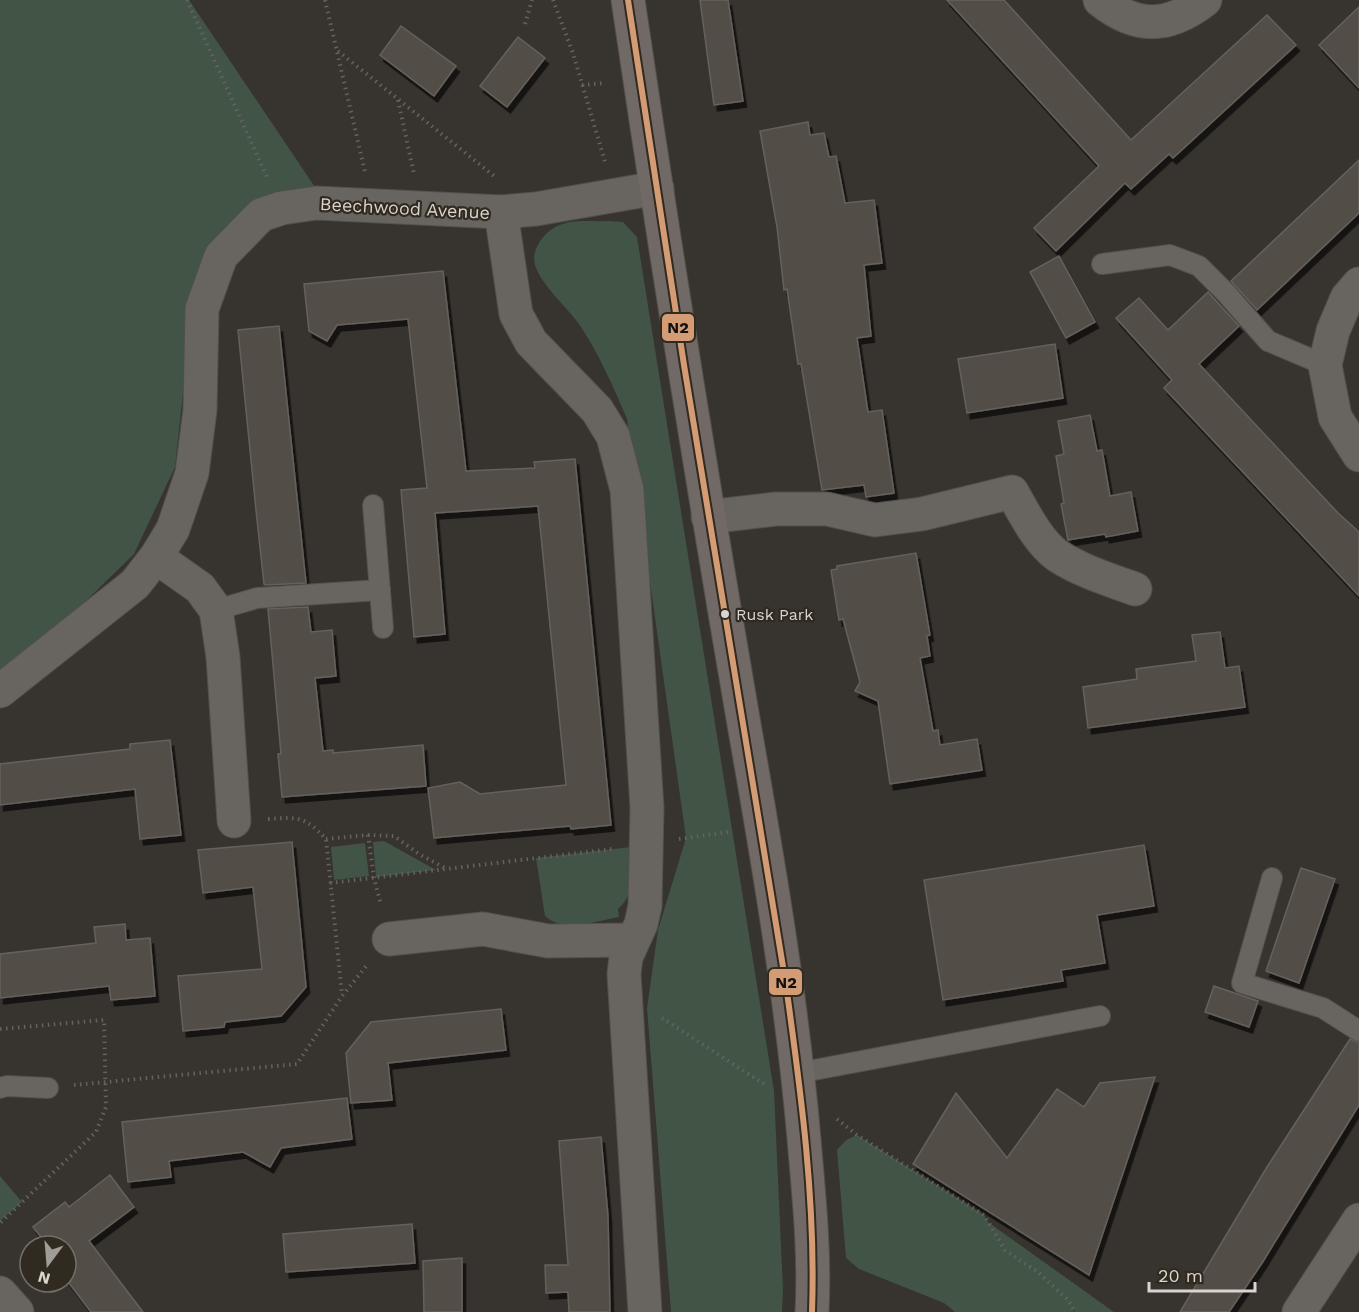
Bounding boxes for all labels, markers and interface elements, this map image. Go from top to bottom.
street label: Beechwood Avenue [319,193,491,223]
line badge: N2 [661,313,695,342]
text: N2 [667,318,689,337]
place label: Rusk Park [736,605,813,624]
marker: Rusk Park [719,608,731,620]
line badge: N2 [768,968,803,996]
text: N2 [775,973,797,992]
north arrow [18,1234,78,1294]
scale bar [1149,1255,1256,1293]
text: 20 m [1158,1265,1203,1286]
text: N [36,1267,52,1289]

